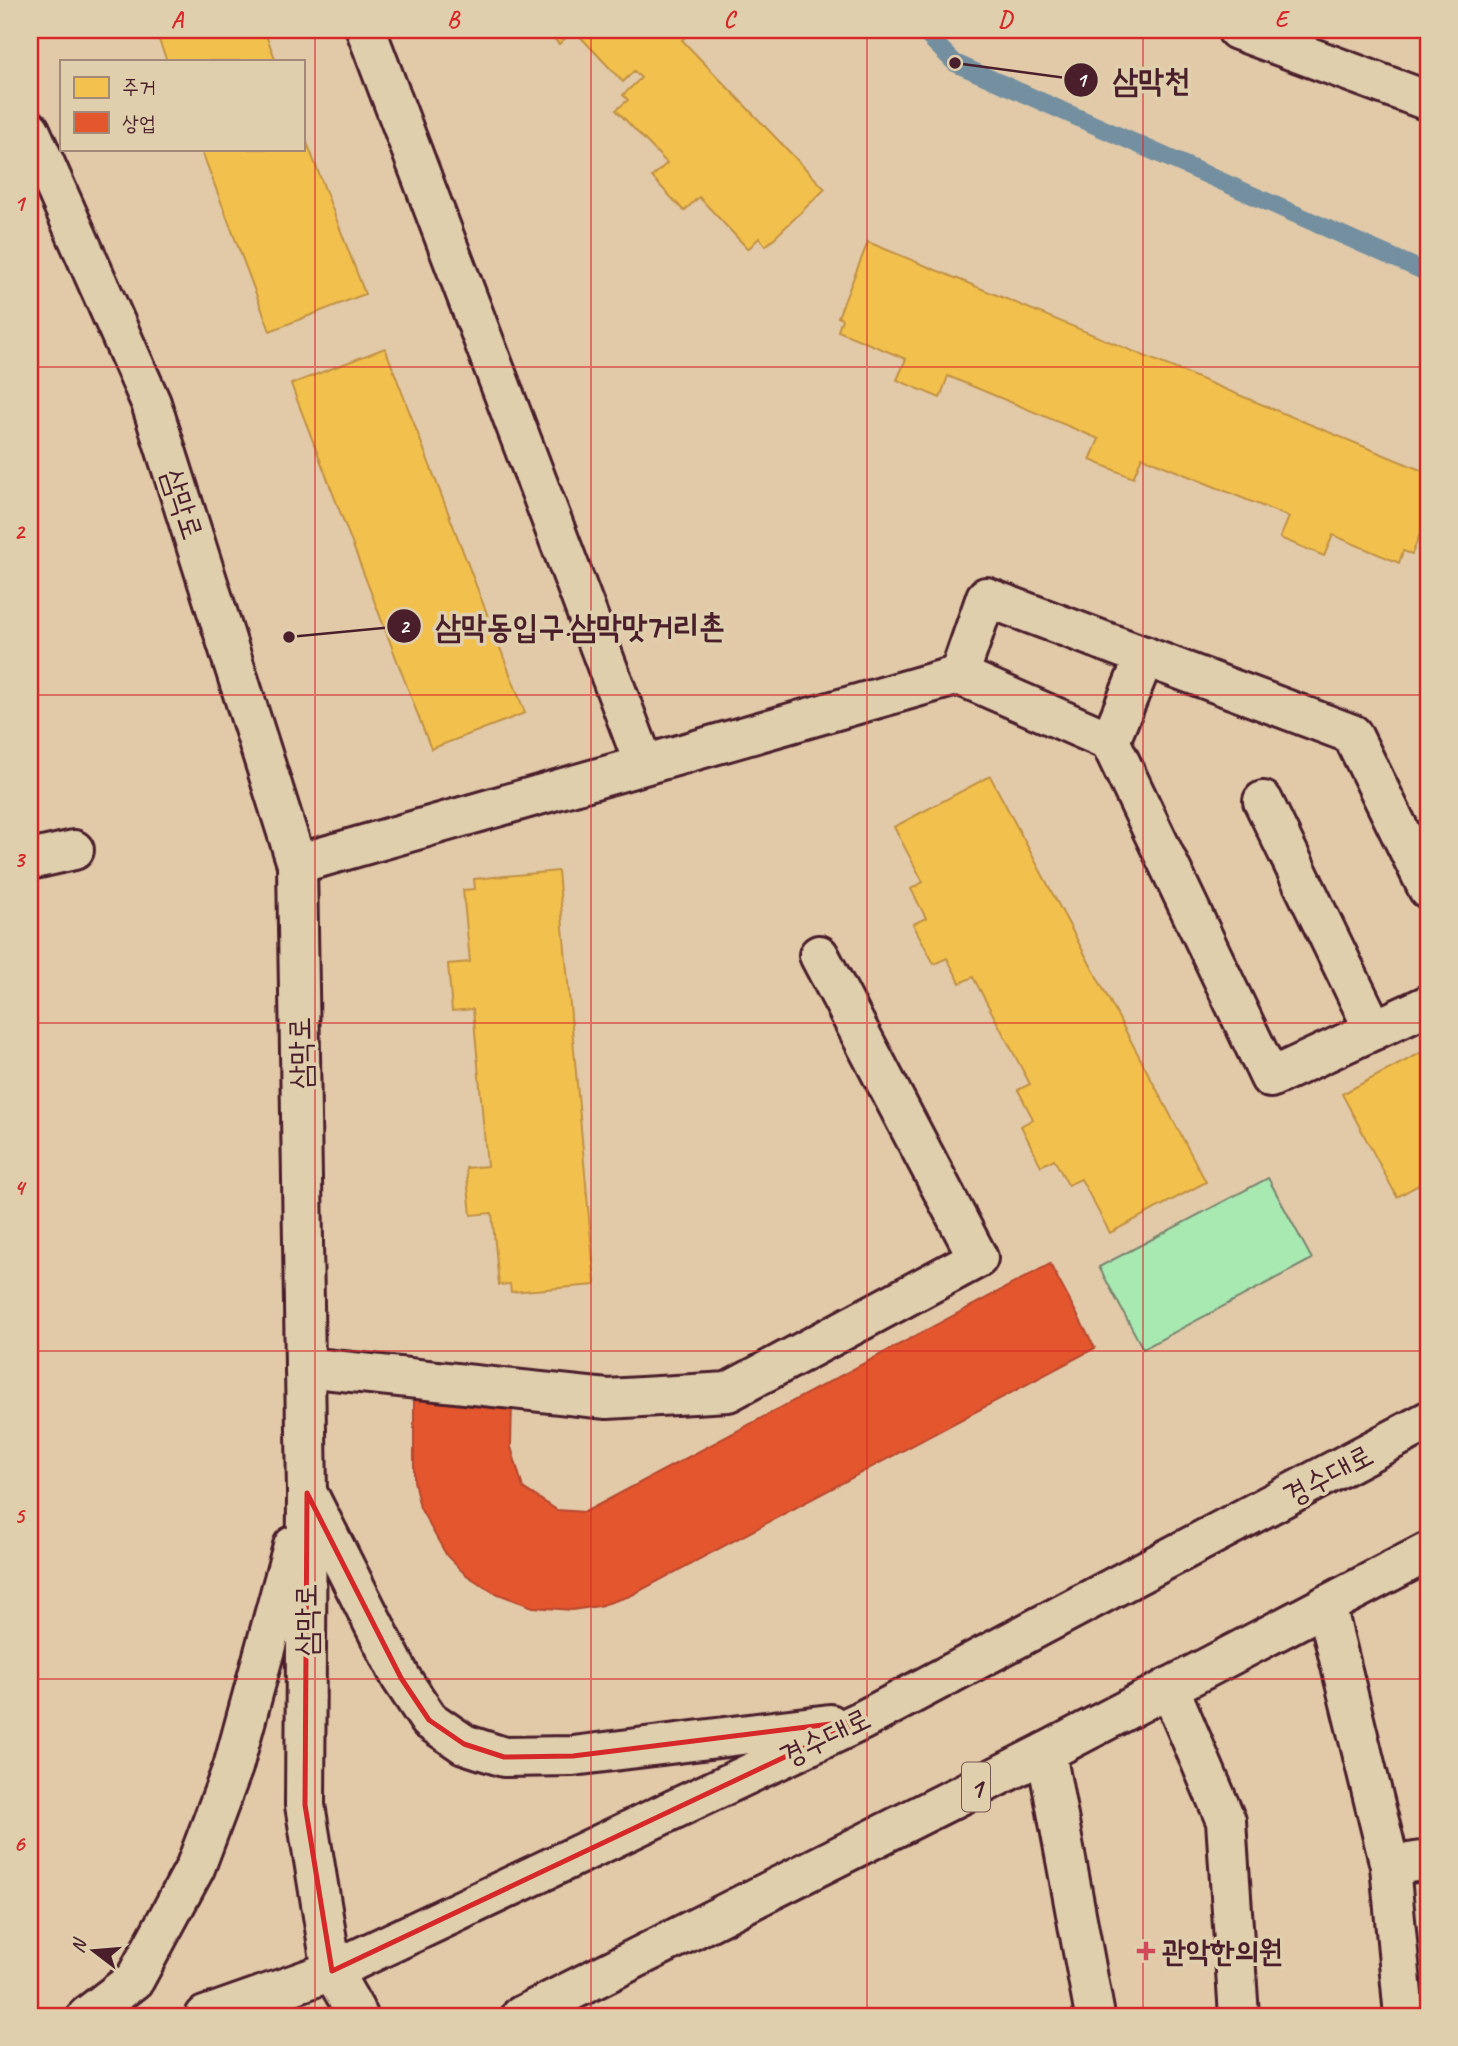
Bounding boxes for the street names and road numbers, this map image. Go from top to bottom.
street label: 삼막로 [154,464,212,544]
street label: 삼막로 [280,1016,320,1090]
street label: 경수대로 [1276,1436,1380,1514]
street label: 삼막로 [287,1584,325,1656]
street label: 경수대로 [773,1699,877,1775]
road number: 1 [962,1762,990,1812]

